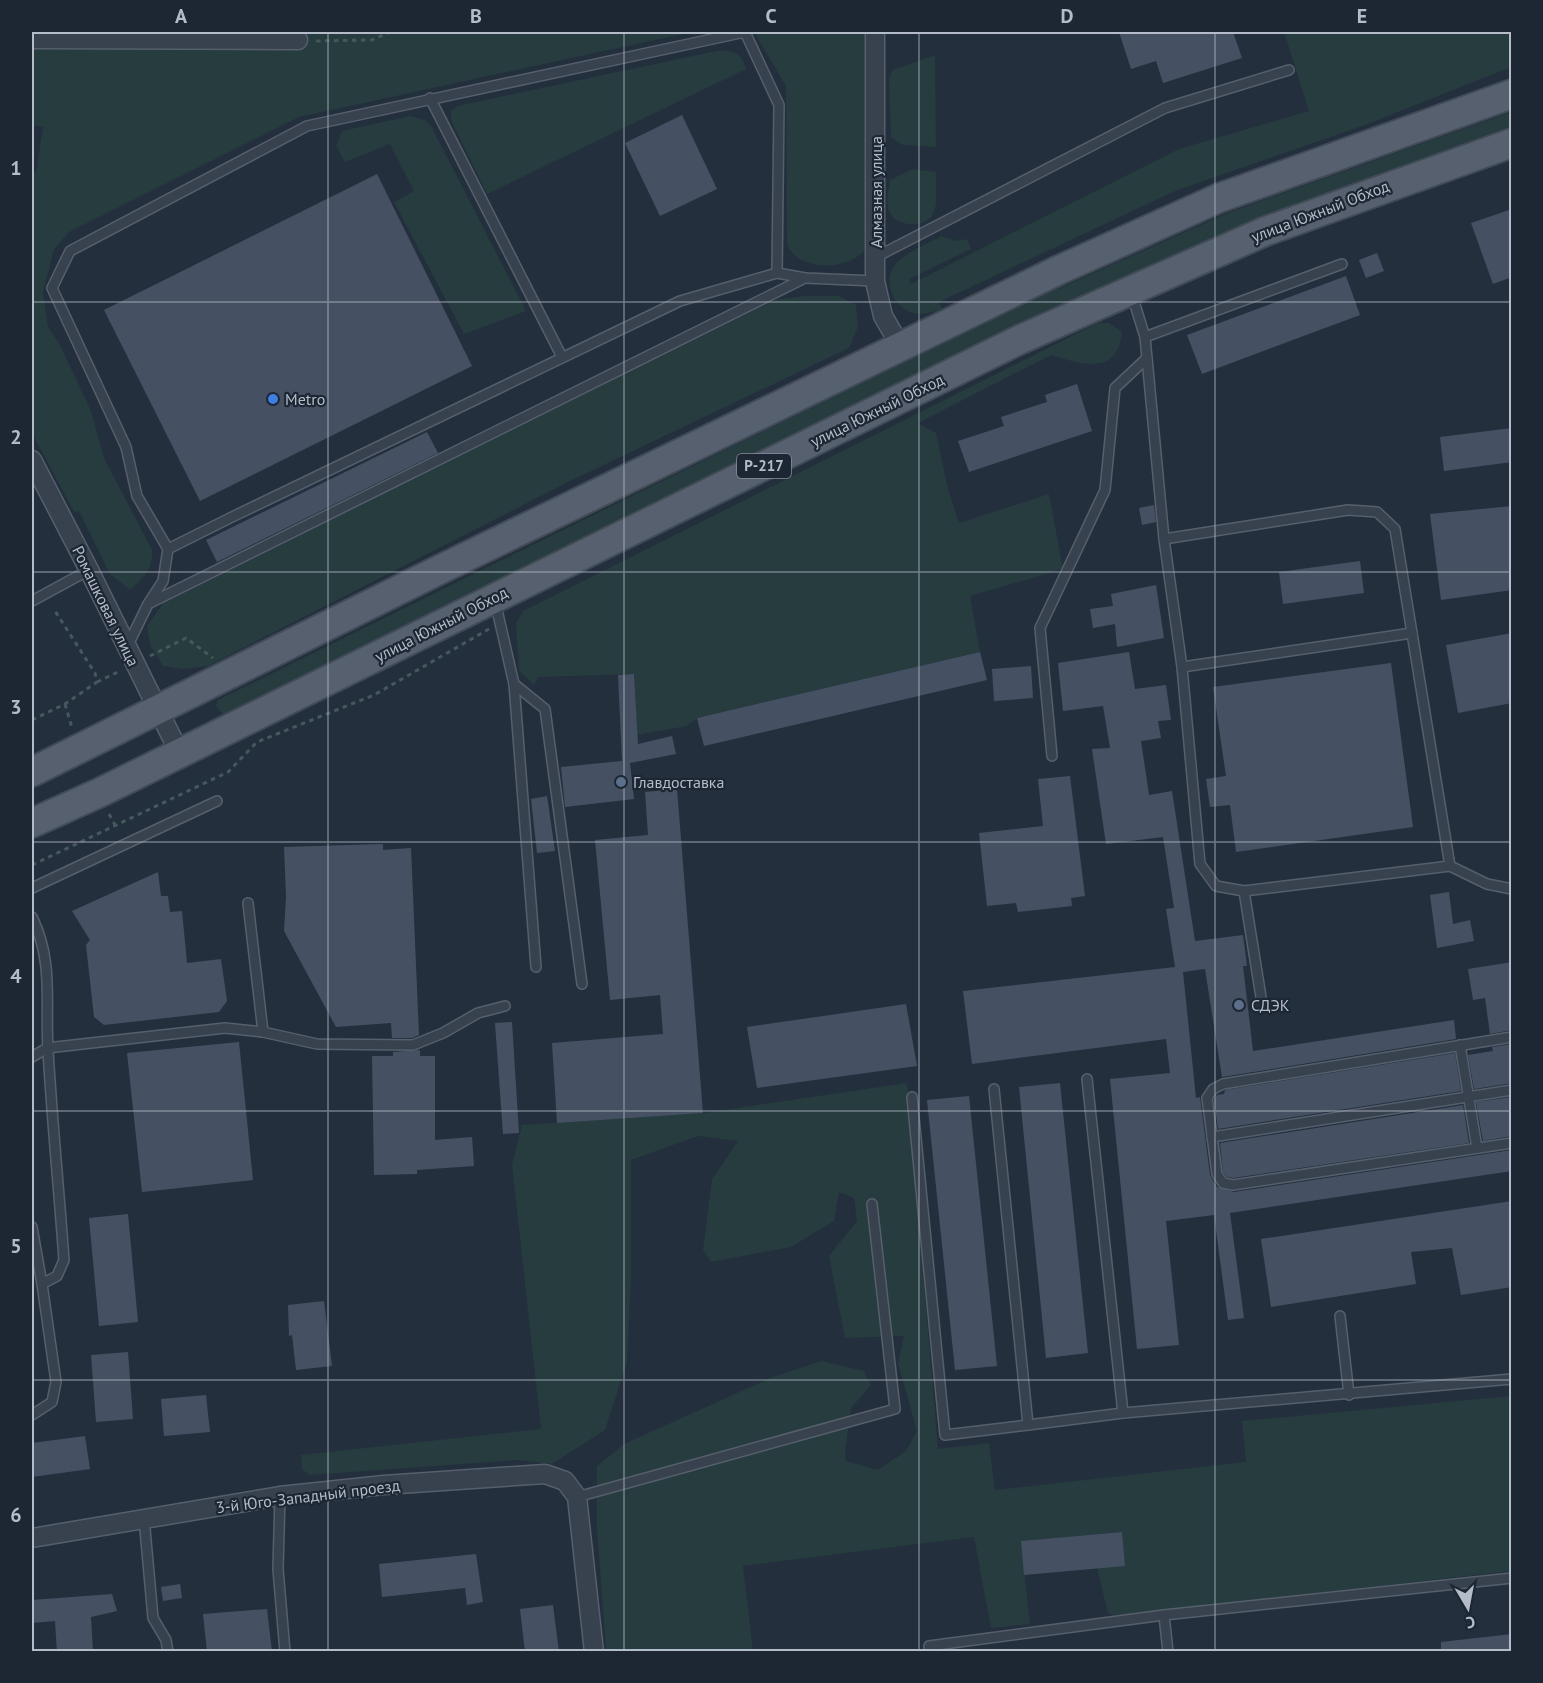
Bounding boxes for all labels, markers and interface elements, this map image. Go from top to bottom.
text: A [175,3,188,29]
text: B [470,3,482,29]
text: C [765,3,777,29]
text: D [1061,3,1074,29]
text: E [1357,3,1367,29]
street label: Алмазная улица [866,136,886,248]
text: 1 [10,155,22,181]
street label: улица Южный Обход [1248,175,1392,247]
street label: улица Южный Обход [807,369,947,451]
place label: Metro [285,389,325,409]
marker: Metro [266,392,280,406]
text: 2 [10,424,22,450]
road number: Р-217 [737,454,791,478]
street label: Ромашковая улица [68,542,144,670]
street label: улица Южный Обход [371,582,511,666]
text: 3 [10,694,22,720]
place label: Главдоставка [633,772,724,792]
marker: Главдоставка [614,775,628,789]
text: 4 [10,963,22,989]
place label: СДЭК [1251,995,1290,1015]
marker: СДЭК [1232,998,1246,1012]
text: 5 [10,1233,22,1259]
street label: 3-й Юго-Западный проезд [215,1475,402,1517]
text: 6 [10,1502,22,1528]
north arrow [1438,1578,1498,1638]
text: С [1464,1612,1477,1633]

